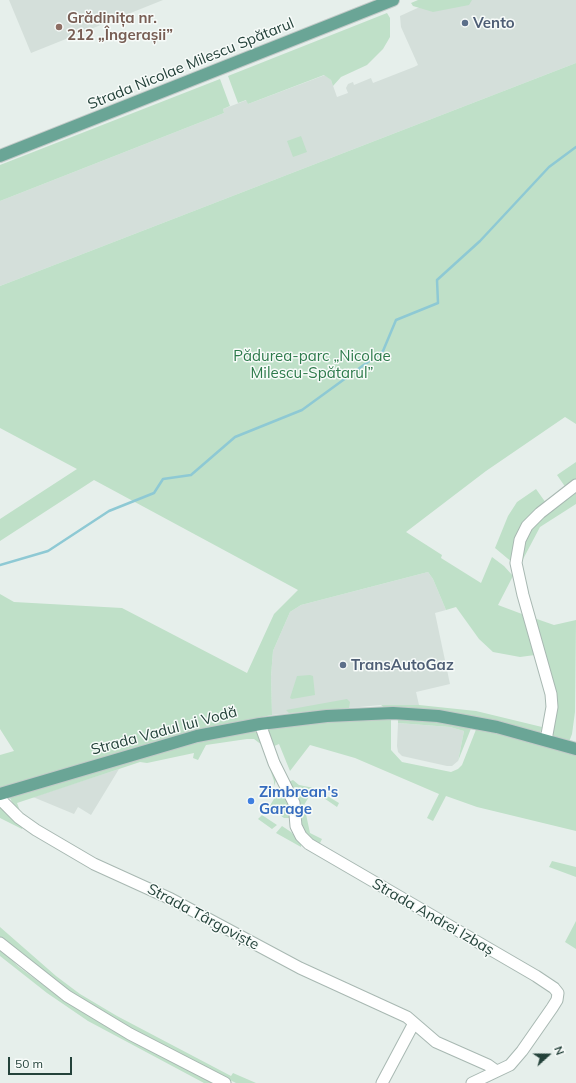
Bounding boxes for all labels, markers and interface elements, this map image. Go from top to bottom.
place label: Grădinița nr. 212 „Îngerașii” [67,9,173,44]
street label: Strada Nicolae Milescu Spătarul [85,14,297,114]
place label: Vento [473,14,515,32]
marker: Vento [460,18,470,28]
marker: Grădinița nr. 212 „Îngerașii” [54,22,64,32]
park label: Pădurea-parc „Nicolae Milescu-Spătarul” [233,347,391,382]
place label: TransAutoGaz [351,656,454,674]
marker: TransAutoGaz [338,660,348,670]
street label: Strada Vadul lui Vodă [89,703,239,759]
place label: Zimbrean's Garage [259,783,338,818]
marker: Zimbrean's Garage [246,796,256,806]
street label: Strada Andrei Izbaș [369,875,497,959]
street label: Strada Târgoviște [144,880,262,954]
north arrow [528,1035,568,1075]
text: N [551,1044,567,1057]
scale bar [10,1049,74,1075]
text: 50 m [15,1056,43,1071]

